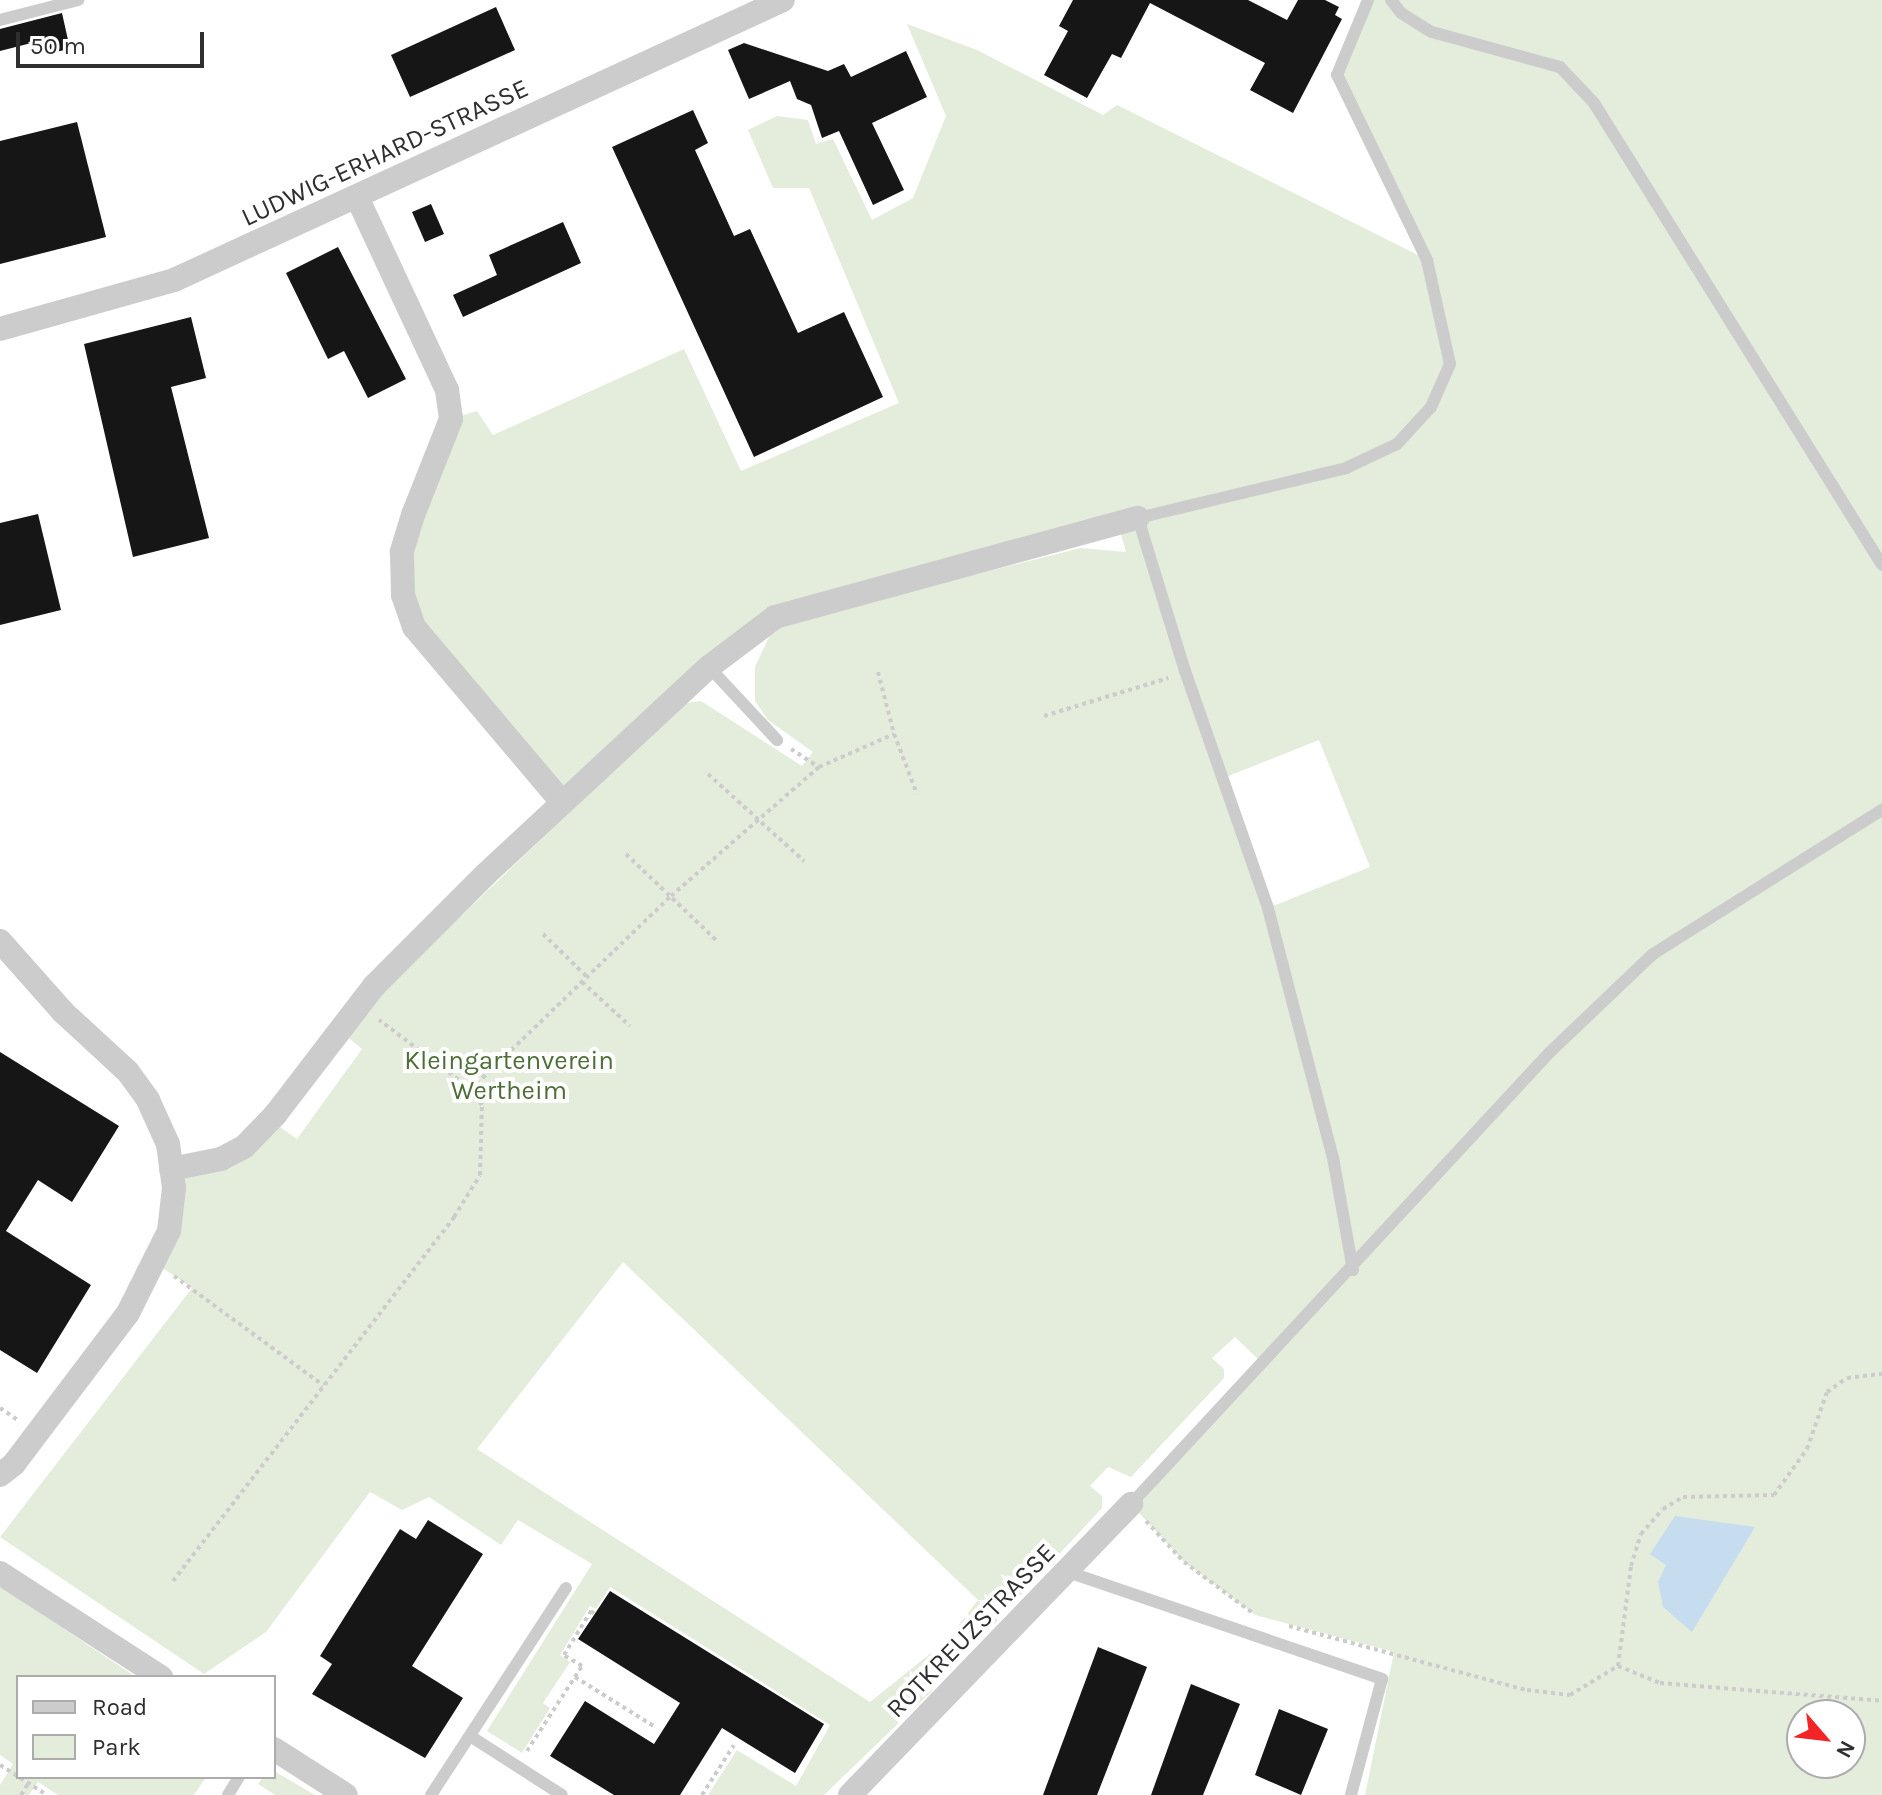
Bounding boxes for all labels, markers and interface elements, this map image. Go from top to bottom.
scale bar [20,16,208,66]
text: 50 m [30,32,86,60]
street label: LUDWIG-ERHARD-STRASSE [236,73,534,233]
park label: Kleingartenverein Wertheim [404,1045,614,1106]
street label: ROTKREUZSTRASSE [880,1537,1062,1725]
legend [16,1675,276,1779]
text: Road [92,1693,147,1721]
north arrow [1786,1699,1866,1779]
text: Park [92,1733,141,1761]
text: N [1830,1736,1861,1762]

